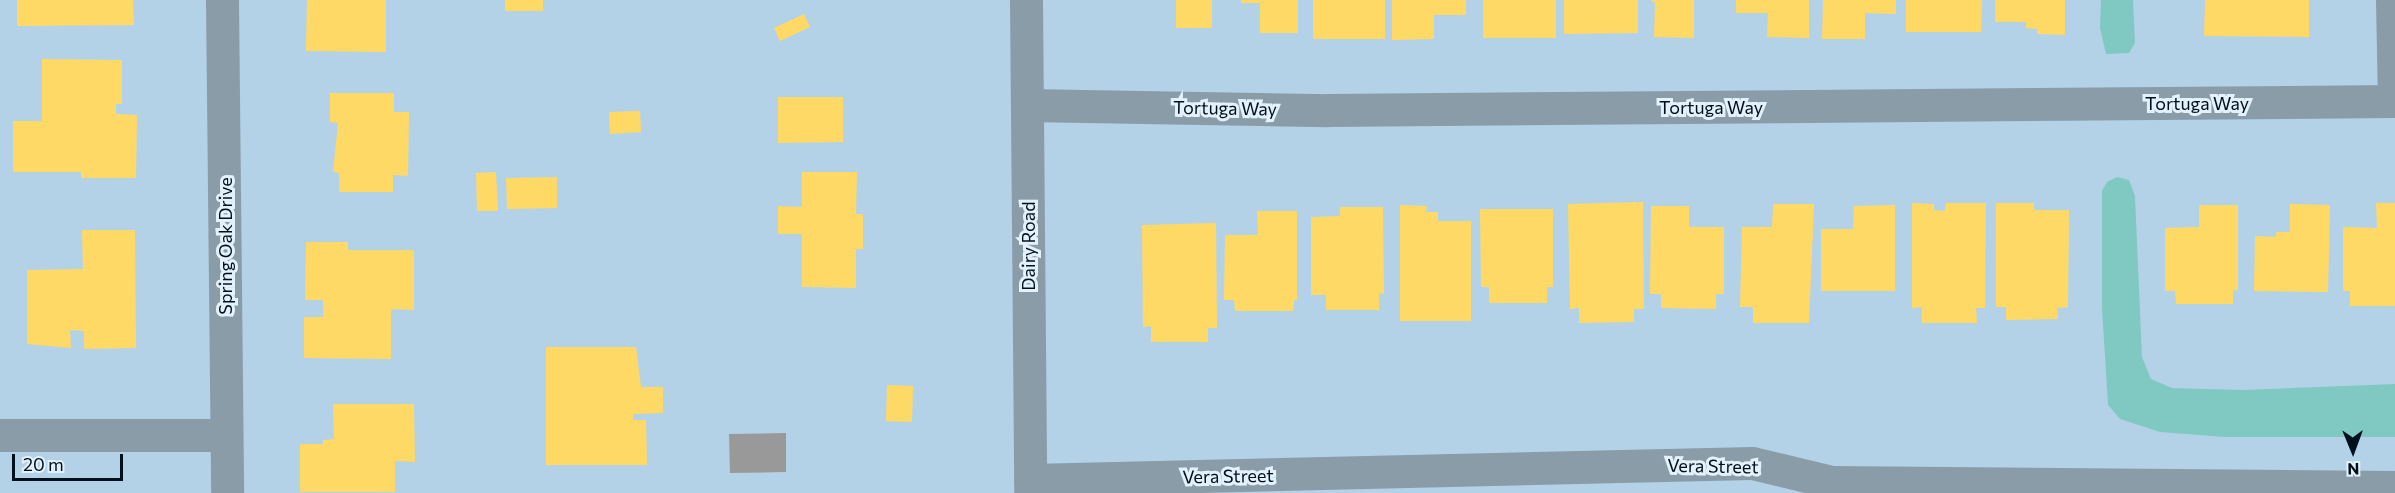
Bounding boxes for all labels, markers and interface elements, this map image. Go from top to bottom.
street label: Tortuga Way [2145,92,2249,114]
street label: Tortuga Way [1173,96,1277,120]
street label: Tortuga Way [1659,96,1763,118]
street label: Spring Oak Drive [214,177,236,315]
street label: Dairy Road [1017,201,1039,291]
north arrow [2323,421,2383,481]
scale bar [15,442,126,480]
text: 20 m [23,453,64,475]
street label: Vera Street [1667,454,1759,478]
text: N [2347,460,2359,479]
street label: Vera Street [1182,464,1274,488]

